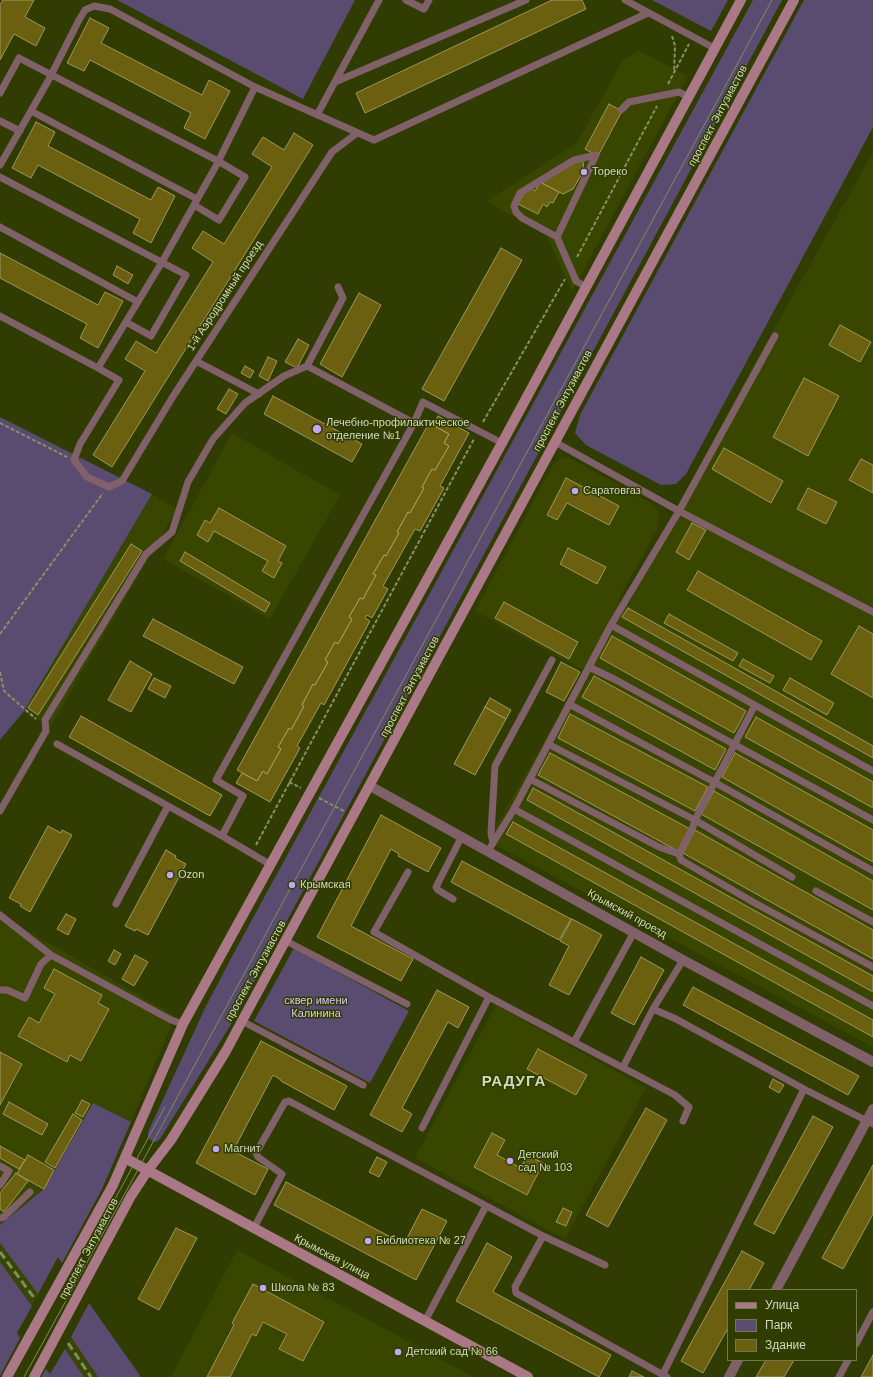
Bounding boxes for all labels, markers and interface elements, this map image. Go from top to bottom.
street label: проспект Энтузиастов [686,63,750,169]
place label: Тореко [592,165,627,179]
marker: Тореко [579,167,589,177]
street label: 1-й Аэродромный проезд [184,238,266,354]
street label: проспект Энтузиастов [531,348,595,454]
place label: Лечебно-профилактическое отделение №1 [326,416,469,442]
marker: Лечебно-профилактическое отделение №1 [311,423,323,435]
place label: Саратовгаз [583,484,641,498]
marker: Саратовгаз [570,486,580,496]
street label: проспект Энтузиастов [378,634,442,740]
place label: Ozon [178,868,204,882]
marker: Ozon [165,870,175,880]
place label: Крымская [300,878,351,892]
marker: Крымская [287,880,297,890]
street label: Крымский проезд [585,887,669,941]
street label: проспект Энтузиастов [223,918,289,1024]
park label: сквер имени Калинина [284,994,348,1020]
district label: РАДУГА [482,1073,546,1091]
place label: Магнит [224,1142,261,1156]
marker: Магнит [211,1144,221,1154]
place label: Детский сад № 103 [518,1148,572,1174]
marker: Детский сад № 103 [505,1156,515,1166]
street label: проспект Энтузиастов [57,1196,121,1302]
street label: Крымская улица [292,1231,372,1283]
place label: Библиотека № 27 [376,1234,466,1248]
marker: Библиотека № 27 [363,1236,373,1246]
place label: Школа № 83 [271,1281,335,1295]
marker: Школа № 83 [258,1283,268,1293]
legend [727,1289,857,1361]
text: Улица [765,1298,799,1312]
text: Парк [765,1318,792,1332]
text: Здание [765,1338,806,1352]
place label: Детский сад № 66 [406,1345,498,1359]
marker: Детский сад № 66 [393,1347,403,1357]

